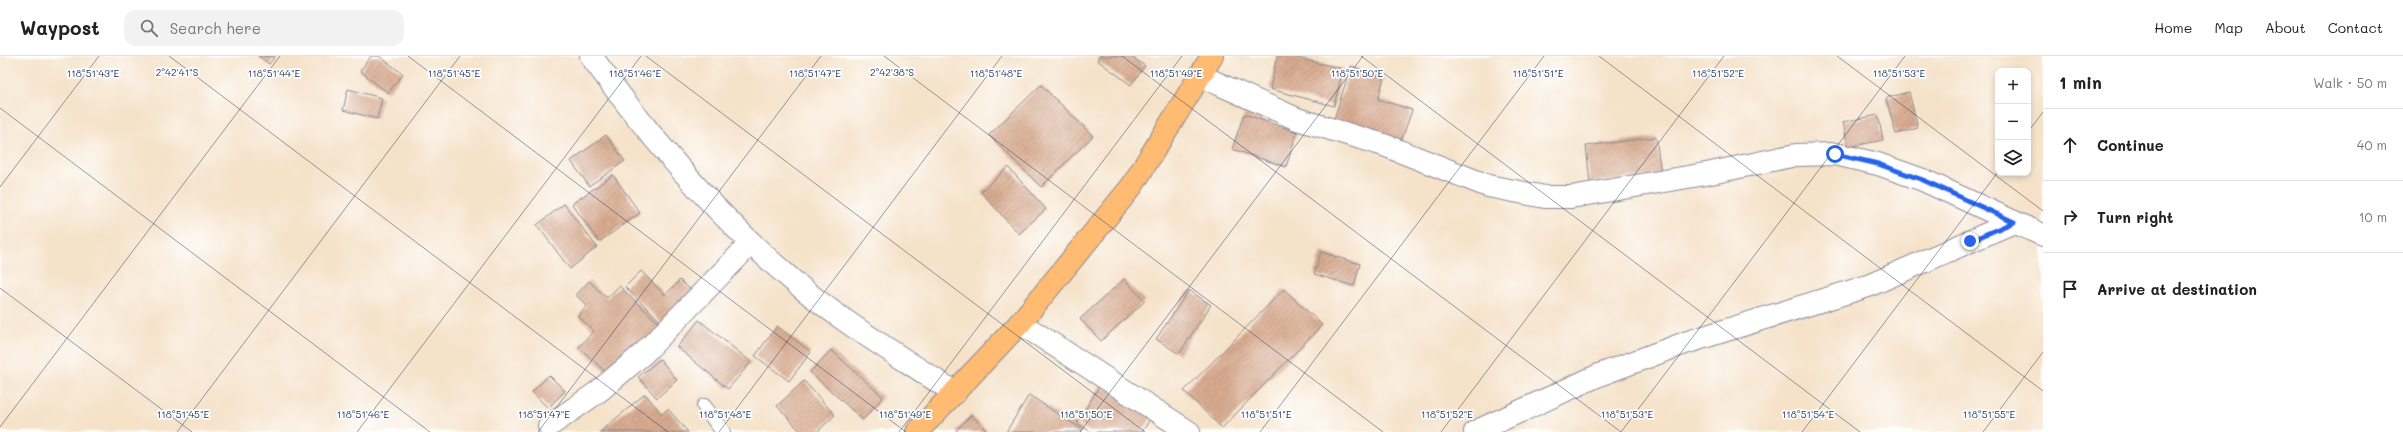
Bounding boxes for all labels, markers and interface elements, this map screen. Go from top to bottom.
search box [124,10,404,46]
text: Waypost [20,15,100,40]
icon: search [138,17,160,39]
text: Search here [170,18,261,38]
text: Home [2154,18,2192,37]
text: Map [2214,18,2243,37]
text: About [2265,18,2306,37]
text: Contact [2328,18,2383,37]
text: 2°42'41"S [156,65,199,79]
text: 2°42'38"S [870,65,914,79]
text: 118°51'43"E [67,66,119,80]
text: 118°51'44"E [248,66,300,80]
text: 118°51'45"E [428,66,480,80]
text: 118°51'46"E [609,66,662,80]
text: 118°51'47"E [789,66,841,80]
text: 118°51'48"E [970,66,1023,80]
text: 118°51'49"E [1150,66,1202,80]
text: 118°51'50"E [1331,66,1384,80]
text: 118°51'51"E [1513,66,1564,80]
text: 118°51'52"E [1692,66,1744,80]
text: 118°51'53"E [1873,66,1925,80]
map controls [1995,68,2031,176]
button: + [1995,68,2031,104]
text: 1 min [2059,71,2102,93]
text: Walk · 50 m [2313,74,2387,91]
button: − [1995,104,2031,140]
icon: ahead [2059,134,2081,156]
text: Continue [2097,135,2164,155]
text: 40 m [2357,136,2387,153]
button: layers [1995,140,2031,176]
route start [1826,145,1844,163]
icon: right [2059,206,2081,228]
text: Turn right [2097,207,2174,227]
text: 10 m [2359,208,2387,225]
route end [1961,232,1979,250]
icon: arrive [2059,278,2081,300]
text: Arrive at destination [2097,279,2257,299]
text: 118°51'45"E [157,407,209,421]
text: 118°51'46"E [337,407,390,421]
text: 118°51'47"E [518,407,570,421]
text: 118°51'48"E [699,407,752,421]
text: 118°51'49"E [879,407,931,421]
text: 118°51'50"E [1060,407,1113,421]
text: 118°51'51"E [1241,407,1292,421]
text: 118°51'52"E [1421,407,1473,421]
text: 118°51'53"E [1601,407,1653,421]
text: 118°51'54"E [1782,407,1834,421]
text: 118°51'55"E [1963,407,2015,421]

